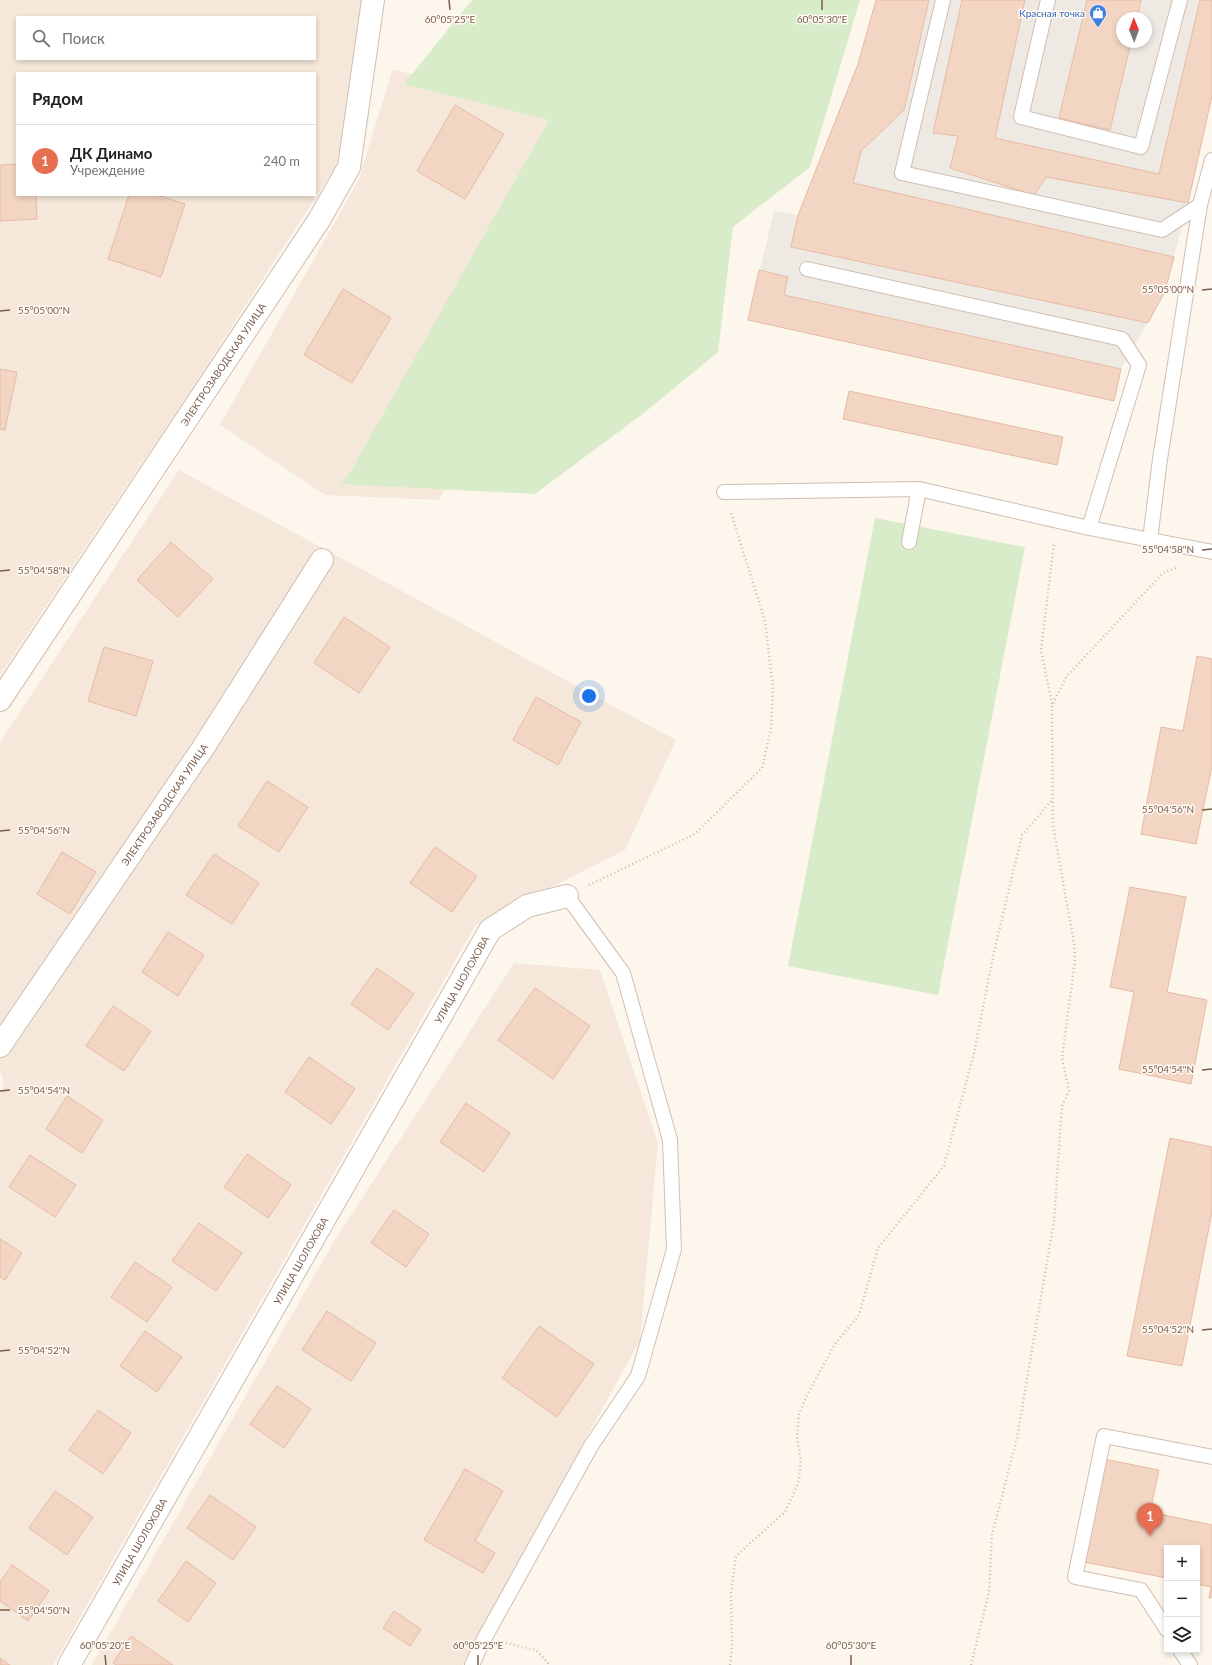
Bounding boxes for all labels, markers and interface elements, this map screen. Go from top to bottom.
shop icon: Красная точка [1088,3,1108,28]
place label: Красная точка [1019,7,1085,19]
north arrow [1116,12,1152,48]
text: 60°05'25"E [425,13,475,25]
text: 60°05'30"E [797,13,847,25]
search box [16,16,316,60]
icon: search [30,27,52,49]
text: Поиск [62,29,105,47]
text: Рядом [32,88,83,109]
text: ДК Динамо [70,144,152,162]
text: 1 [41,153,49,169]
text: 240 m [263,153,300,169]
text: Учреждение [70,162,145,178]
text: 55°05'00"N [1142,283,1194,295]
street label: ЭЛЕКТРОЗАВОДСКАЯ УЛИЦА [178,300,268,428]
text: 55°05'00"N [18,304,70,316]
text: 55°04'58"N [1142,543,1194,555]
text: 55°04'58"N [18,564,70,576]
your location [579,686,599,706]
street label: ЭЛЕКТРОЗАВОДСКАЯ УЛИЦА [119,741,210,868]
text: 55°04'56"N [1142,803,1194,815]
text: 55°04'56"N [18,824,70,836]
street label: УЛИЦА ШОЛОХОВА [432,933,491,1025]
text: 55°04'54"N [1142,1063,1194,1075]
text: 55°04'54"N [18,1084,70,1096]
street label: УЛИЦА ШОЛОХОВА [271,1215,330,1306]
text: 55°04'52"N [1142,1323,1194,1335]
text: 55°04'52"N [18,1344,70,1356]
street label: УЛИЦА ШОЛОХОВА [110,1496,169,1588]
pin: 1 [1137,1503,1163,1536]
map controls [1164,1545,1200,1653]
button: + [1164,1545,1200,1581]
button: − [1164,1581,1200,1617]
text: 55°04'50"N [18,1604,70,1616]
button: layers [1164,1617,1200,1653]
text: 60°05'20"E [80,1639,130,1651]
text: 60°05'25"E [453,1639,503,1651]
text: 60°05'30"E [826,1639,876,1651]

